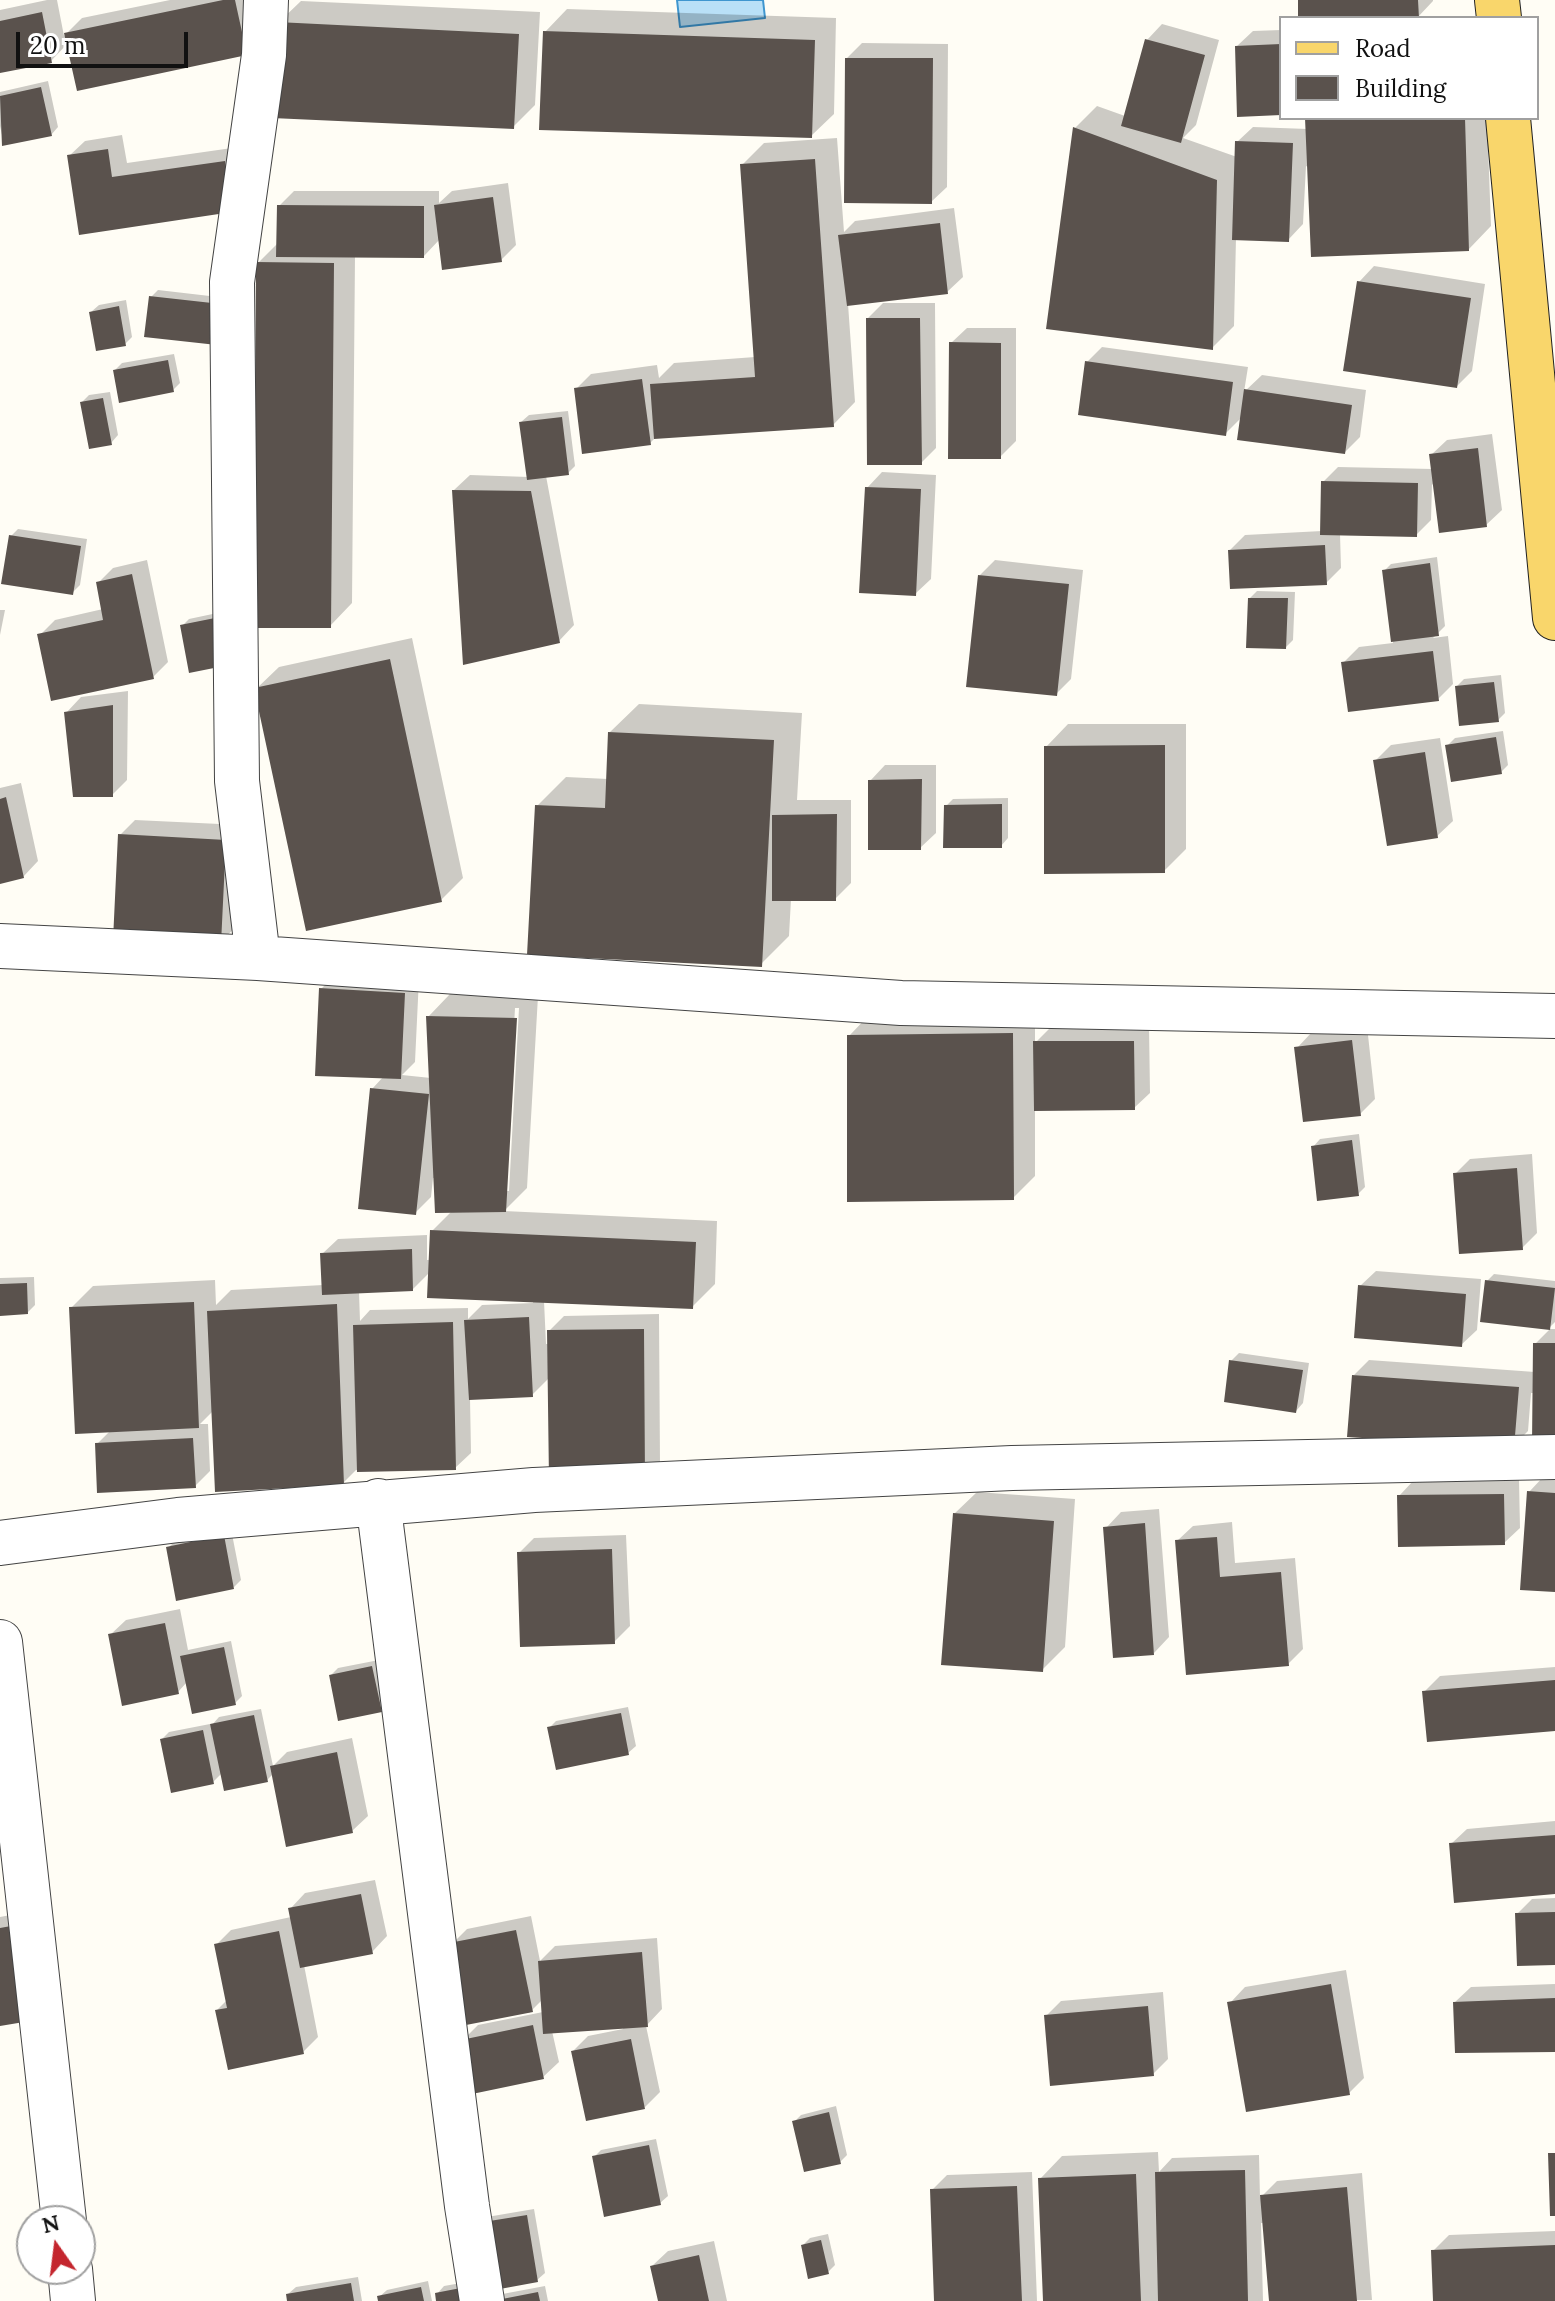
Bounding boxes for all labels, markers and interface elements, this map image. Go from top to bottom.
scale bar [20,16,192,66]
legend [1279,16,1539,120]
text: 20 m [30,30,86,61]
text: Road [1355,33,1411,64]
text: Building [1355,73,1446,104]
north arrow [16,2205,96,2285]
text: N [39,2208,62,2239]

